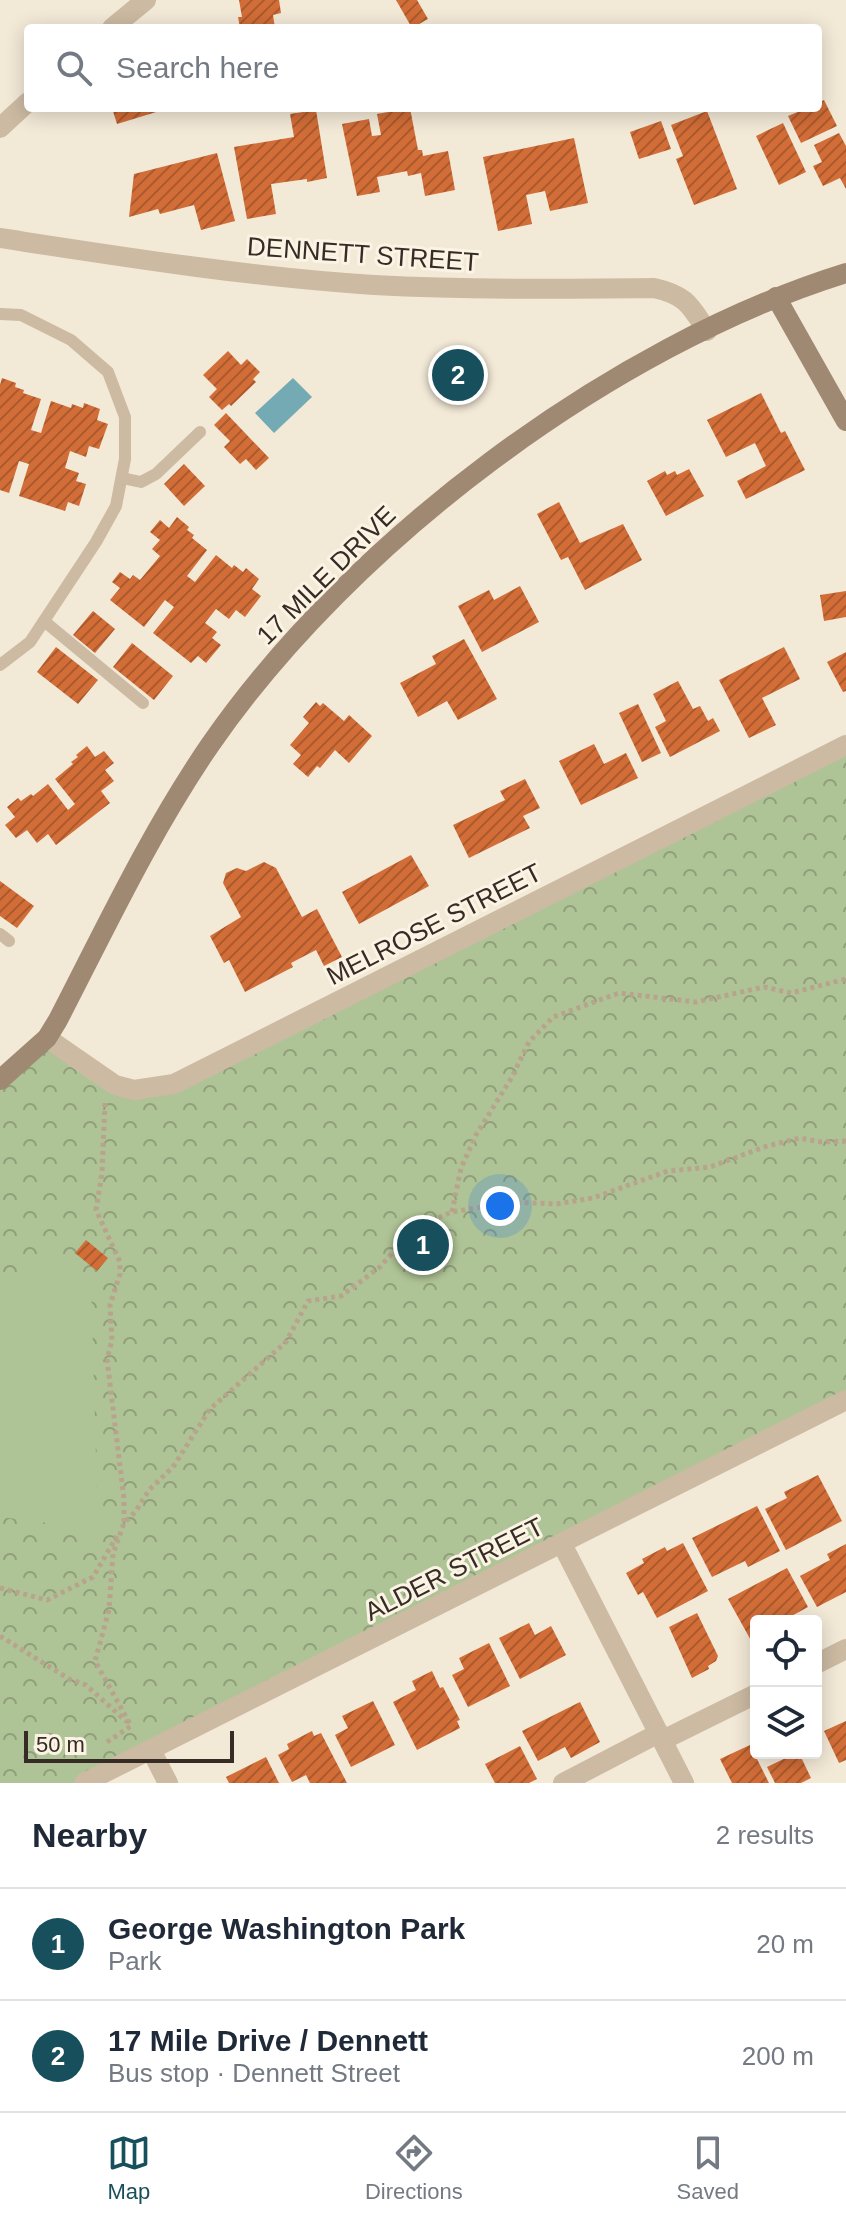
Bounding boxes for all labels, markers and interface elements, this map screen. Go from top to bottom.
search box [24,24,822,112]
icon: search [52,46,96,90]
text: Search here [116,51,279,84]
street label: DENNETT STREET [246,231,480,277]
pin: 2 [432,345,484,405]
street label: 17 MILE DRIVE [251,500,401,650]
street label: MELROSE STREET [322,857,546,991]
your location [480,1186,520,1226]
pin: 1 [397,1215,449,1275]
street label: ALDER STREET [360,1511,548,1627]
map controls [750,1615,822,1759]
button: locate [750,1615,822,1687]
button: layers [750,1687,822,1759]
scale bar [24,1727,234,1763]
text: 50 m [36,1732,85,1757]
text: Nearby [32,1816,147,1854]
text: 2 results [716,1820,814,1850]
text: George Washington Park [108,1912,465,1945]
text: 1 [51,1929,65,1959]
text: 20 m [756,1929,814,1959]
text: Park [108,1946,161,1976]
text: 17 Mile Drive / Dennett [108,2024,428,2057]
text: 2 [51,2041,65,2071]
text: 200 m [742,2041,814,2071]
text: Bus stop · Dennett Street [108,2058,400,2088]
tab: Map [107,2131,151,2205]
tab: Directions [365,2131,463,2205]
tab: Saved [677,2131,739,2205]

